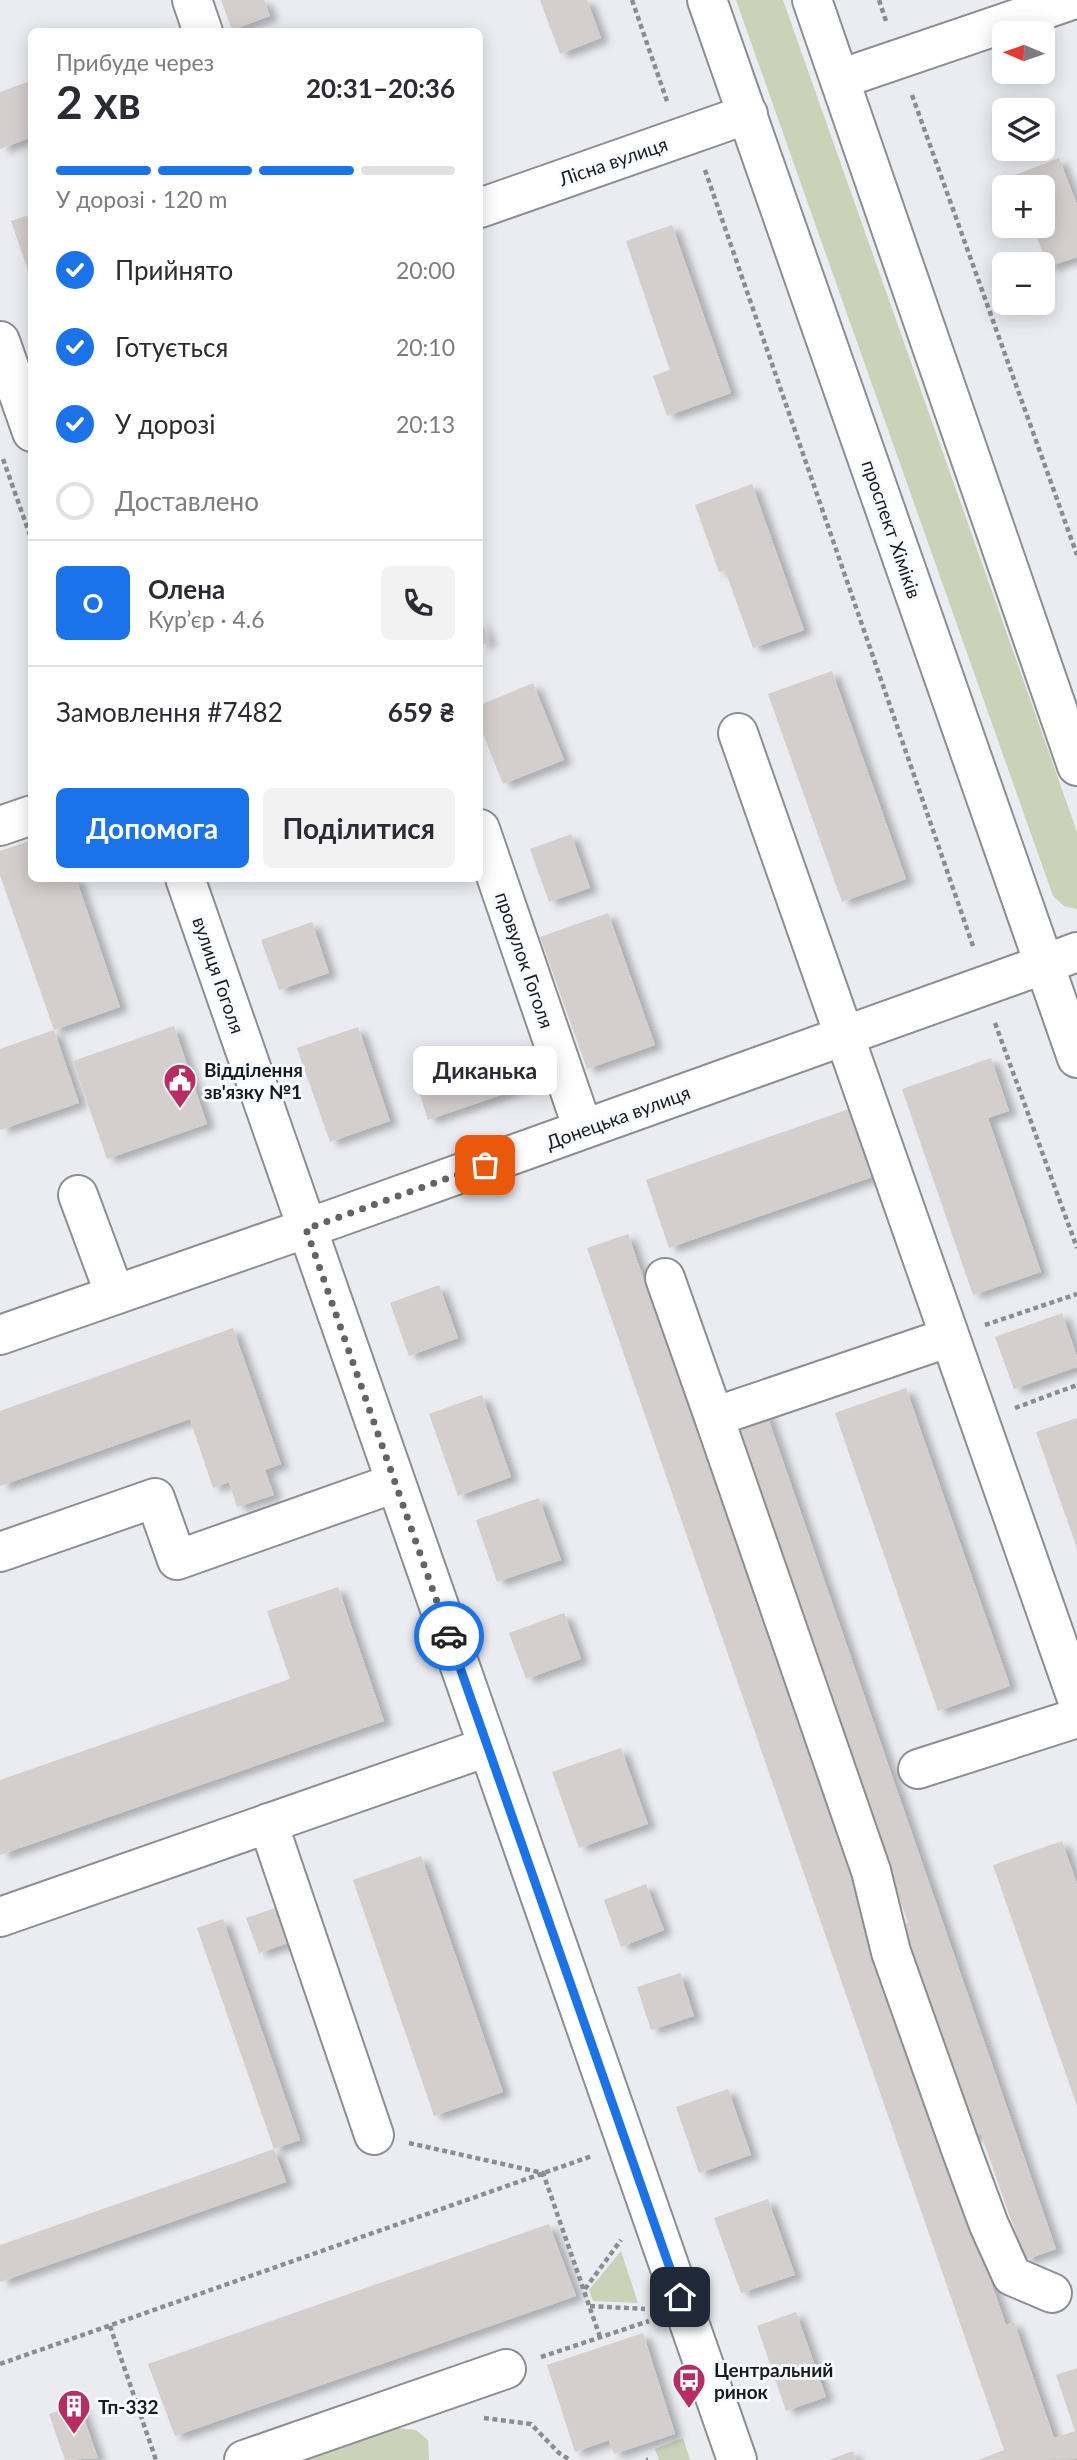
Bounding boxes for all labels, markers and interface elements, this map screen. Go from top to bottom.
north arrow [992,21,1055,84]
map controls [992,21,1055,315]
text: Прибуде через [56,48,214,76]
text: 20:31–20:36 [306,72,455,104]
text: 2 хв [56,74,141,129]
button: layers [992,98,1055,161]
street label: Лісна вулиця [555,132,670,191]
button: + [992,175,1055,238]
text: У дорозі · 120 m [56,185,227,213]
icon: check [56,251,94,289]
button: − [992,252,1055,315]
text: Прийнято [115,254,233,286]
text: 20:00 [396,256,455,284]
icon: check [56,328,94,366]
text: Готується [115,331,228,363]
text: 20:10 [396,333,455,361]
icon: check [56,405,94,443]
text: У дорозі [115,408,215,440]
text: 20:13 [396,410,455,438]
street label: проспект Хіміків [858,457,926,601]
text: Доставлено [115,485,259,517]
button: phone [381,566,455,640]
text: Олена [148,573,225,605]
text: О [82,587,104,619]
text: Кур’єр · 4.6 [148,605,265,633]
text: Замовлення #7482 [56,696,283,728]
text: 659 ₴ [388,696,455,728]
button: Допомога [56,788,249,868]
button: Поділитися [263,788,455,868]
street label: провулок Гоголя [491,889,559,1031]
street label: вулиця Гоголя [188,914,250,1036]
callout: Диканька [413,1046,557,1095]
text: Диканька [433,1056,537,1084]
place label: Відділення зв'язку №1 [204,1058,303,1103]
public building icon: Відділення зв'язку №1 [161,1061,199,1110]
street label: Донецька вулиця [543,1080,693,1154]
pin [455,1135,515,1195]
icon: bag [466,1146,504,1184]
courier [414,1601,484,1671]
icon: car [430,1617,468,1655]
pin [650,2267,710,2327]
icon: home [661,2278,699,2316]
place label: Центральний ринок [714,2358,833,2403]
bus stop icon: Центральний ринок [670,2361,708,2410]
building icon: Тп-332 [55,2387,93,2436]
place label: Тп-332 [98,2395,158,2418]

